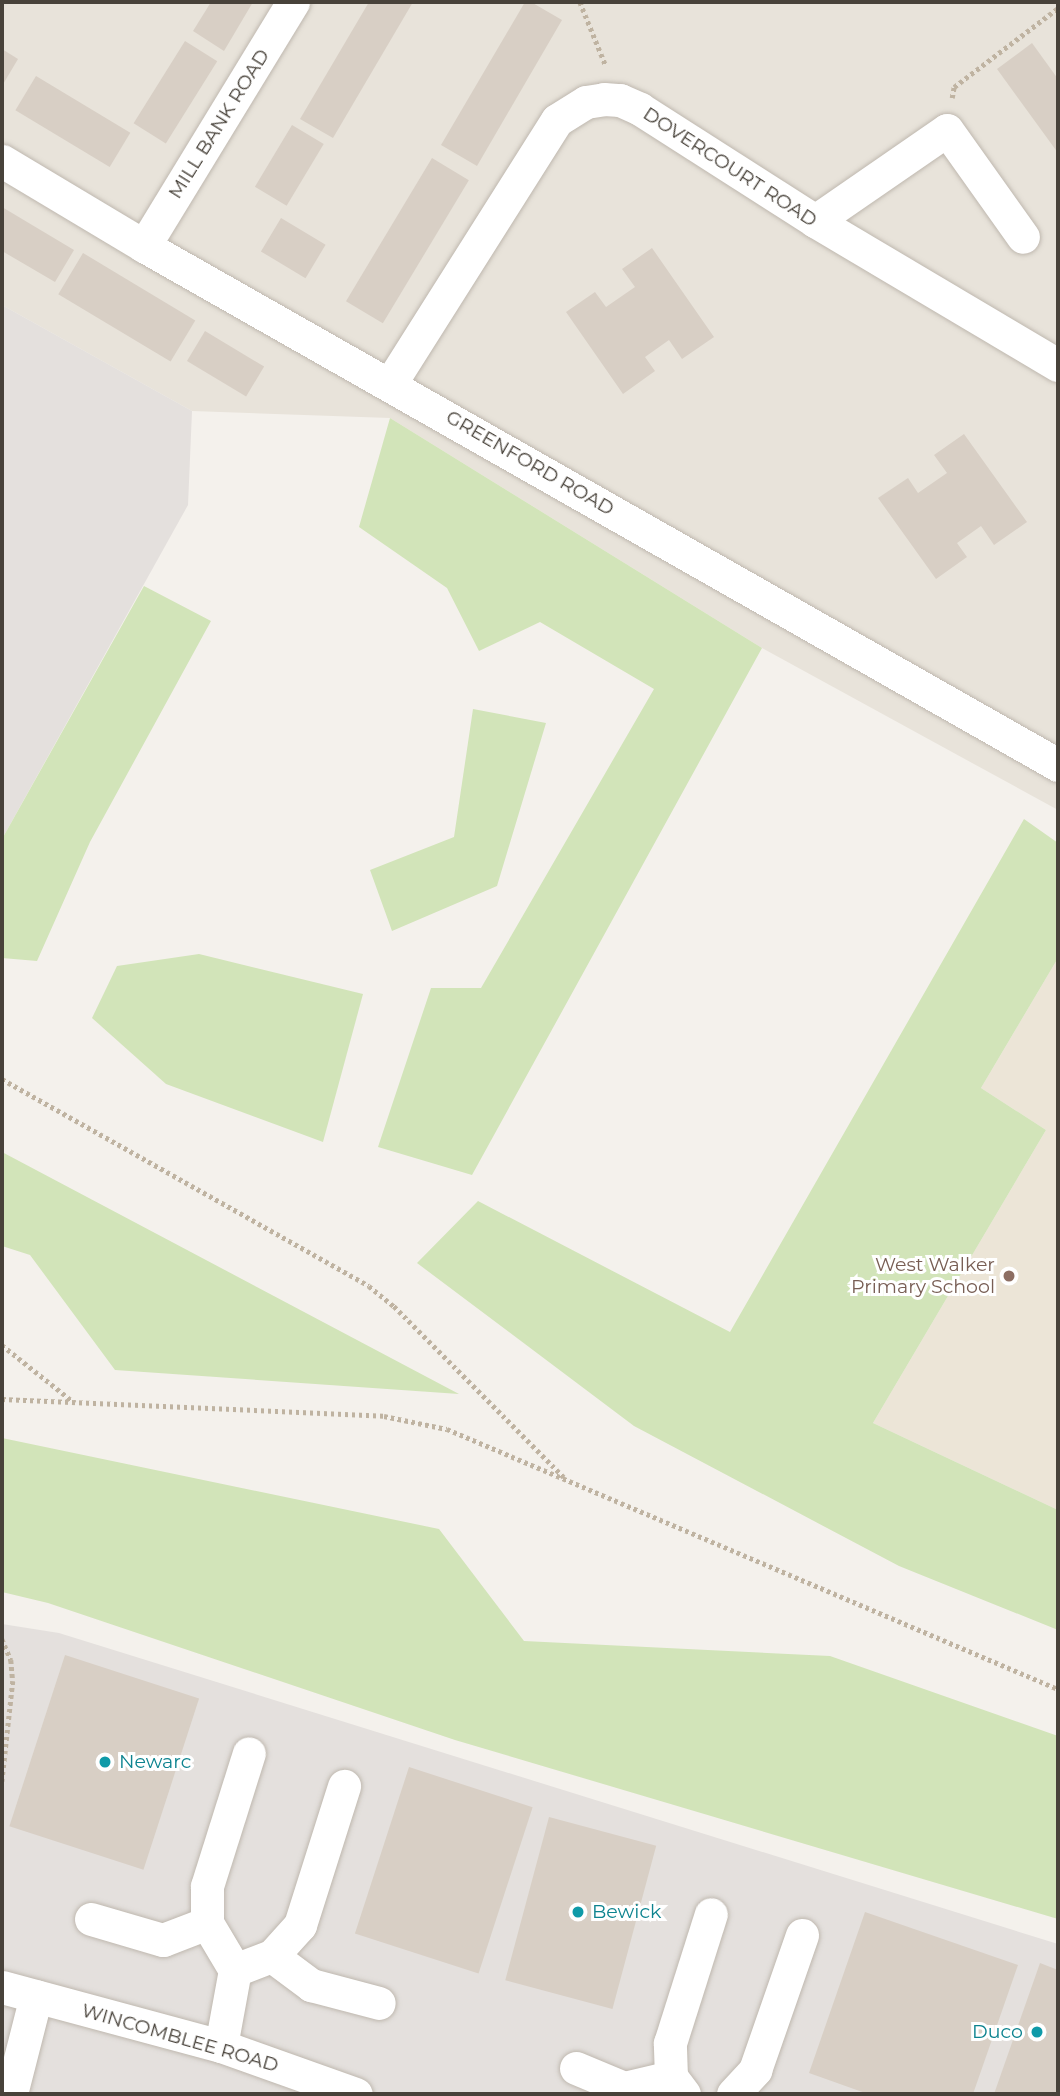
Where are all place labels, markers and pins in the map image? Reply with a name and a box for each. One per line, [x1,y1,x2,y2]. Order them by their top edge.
place label: West Walker Primary School [851,1254,995,1298]
marker: West Walker Primary School [1001,1268,1017,1284]
place label: Newarc [119,1751,191,1773]
marker: Newarc [97,1754,113,1770]
place label: Bewick [592,1901,661,1923]
marker: Bewick [570,1904,586,1920]
place label: Duco [972,2021,1023,2043]
marker: Duco [1029,2024,1045,2040]

